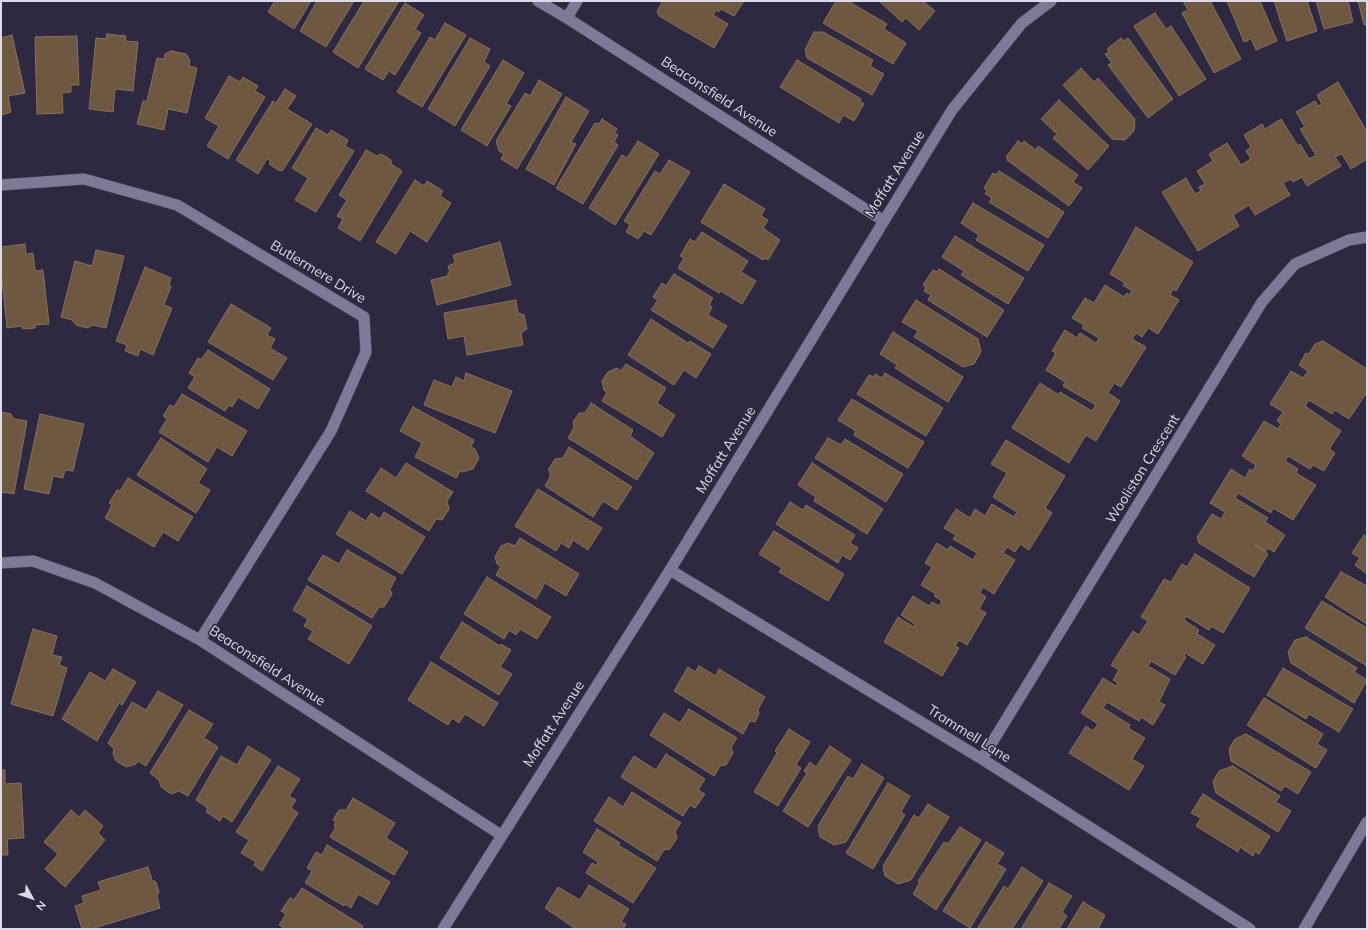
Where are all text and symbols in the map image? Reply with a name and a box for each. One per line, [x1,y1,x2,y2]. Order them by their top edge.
street label: Beaconsfield Avenue [658,53,780,141]
street label: Moffatt Avenue [862,127,928,221]
street label: Butlermere Drive [267,237,369,307]
street label: Moffatt Avenue [693,403,759,497]
street label: Wooliston Crescent [1103,411,1183,527]
street label: Beaconsfield Avenue [206,622,328,710]
street label: Moffatt Avenue [520,678,588,770]
street label: Trammell Lane [924,702,1014,766]
north arrow [12,878,52,918]
text: N [33,898,49,913]

